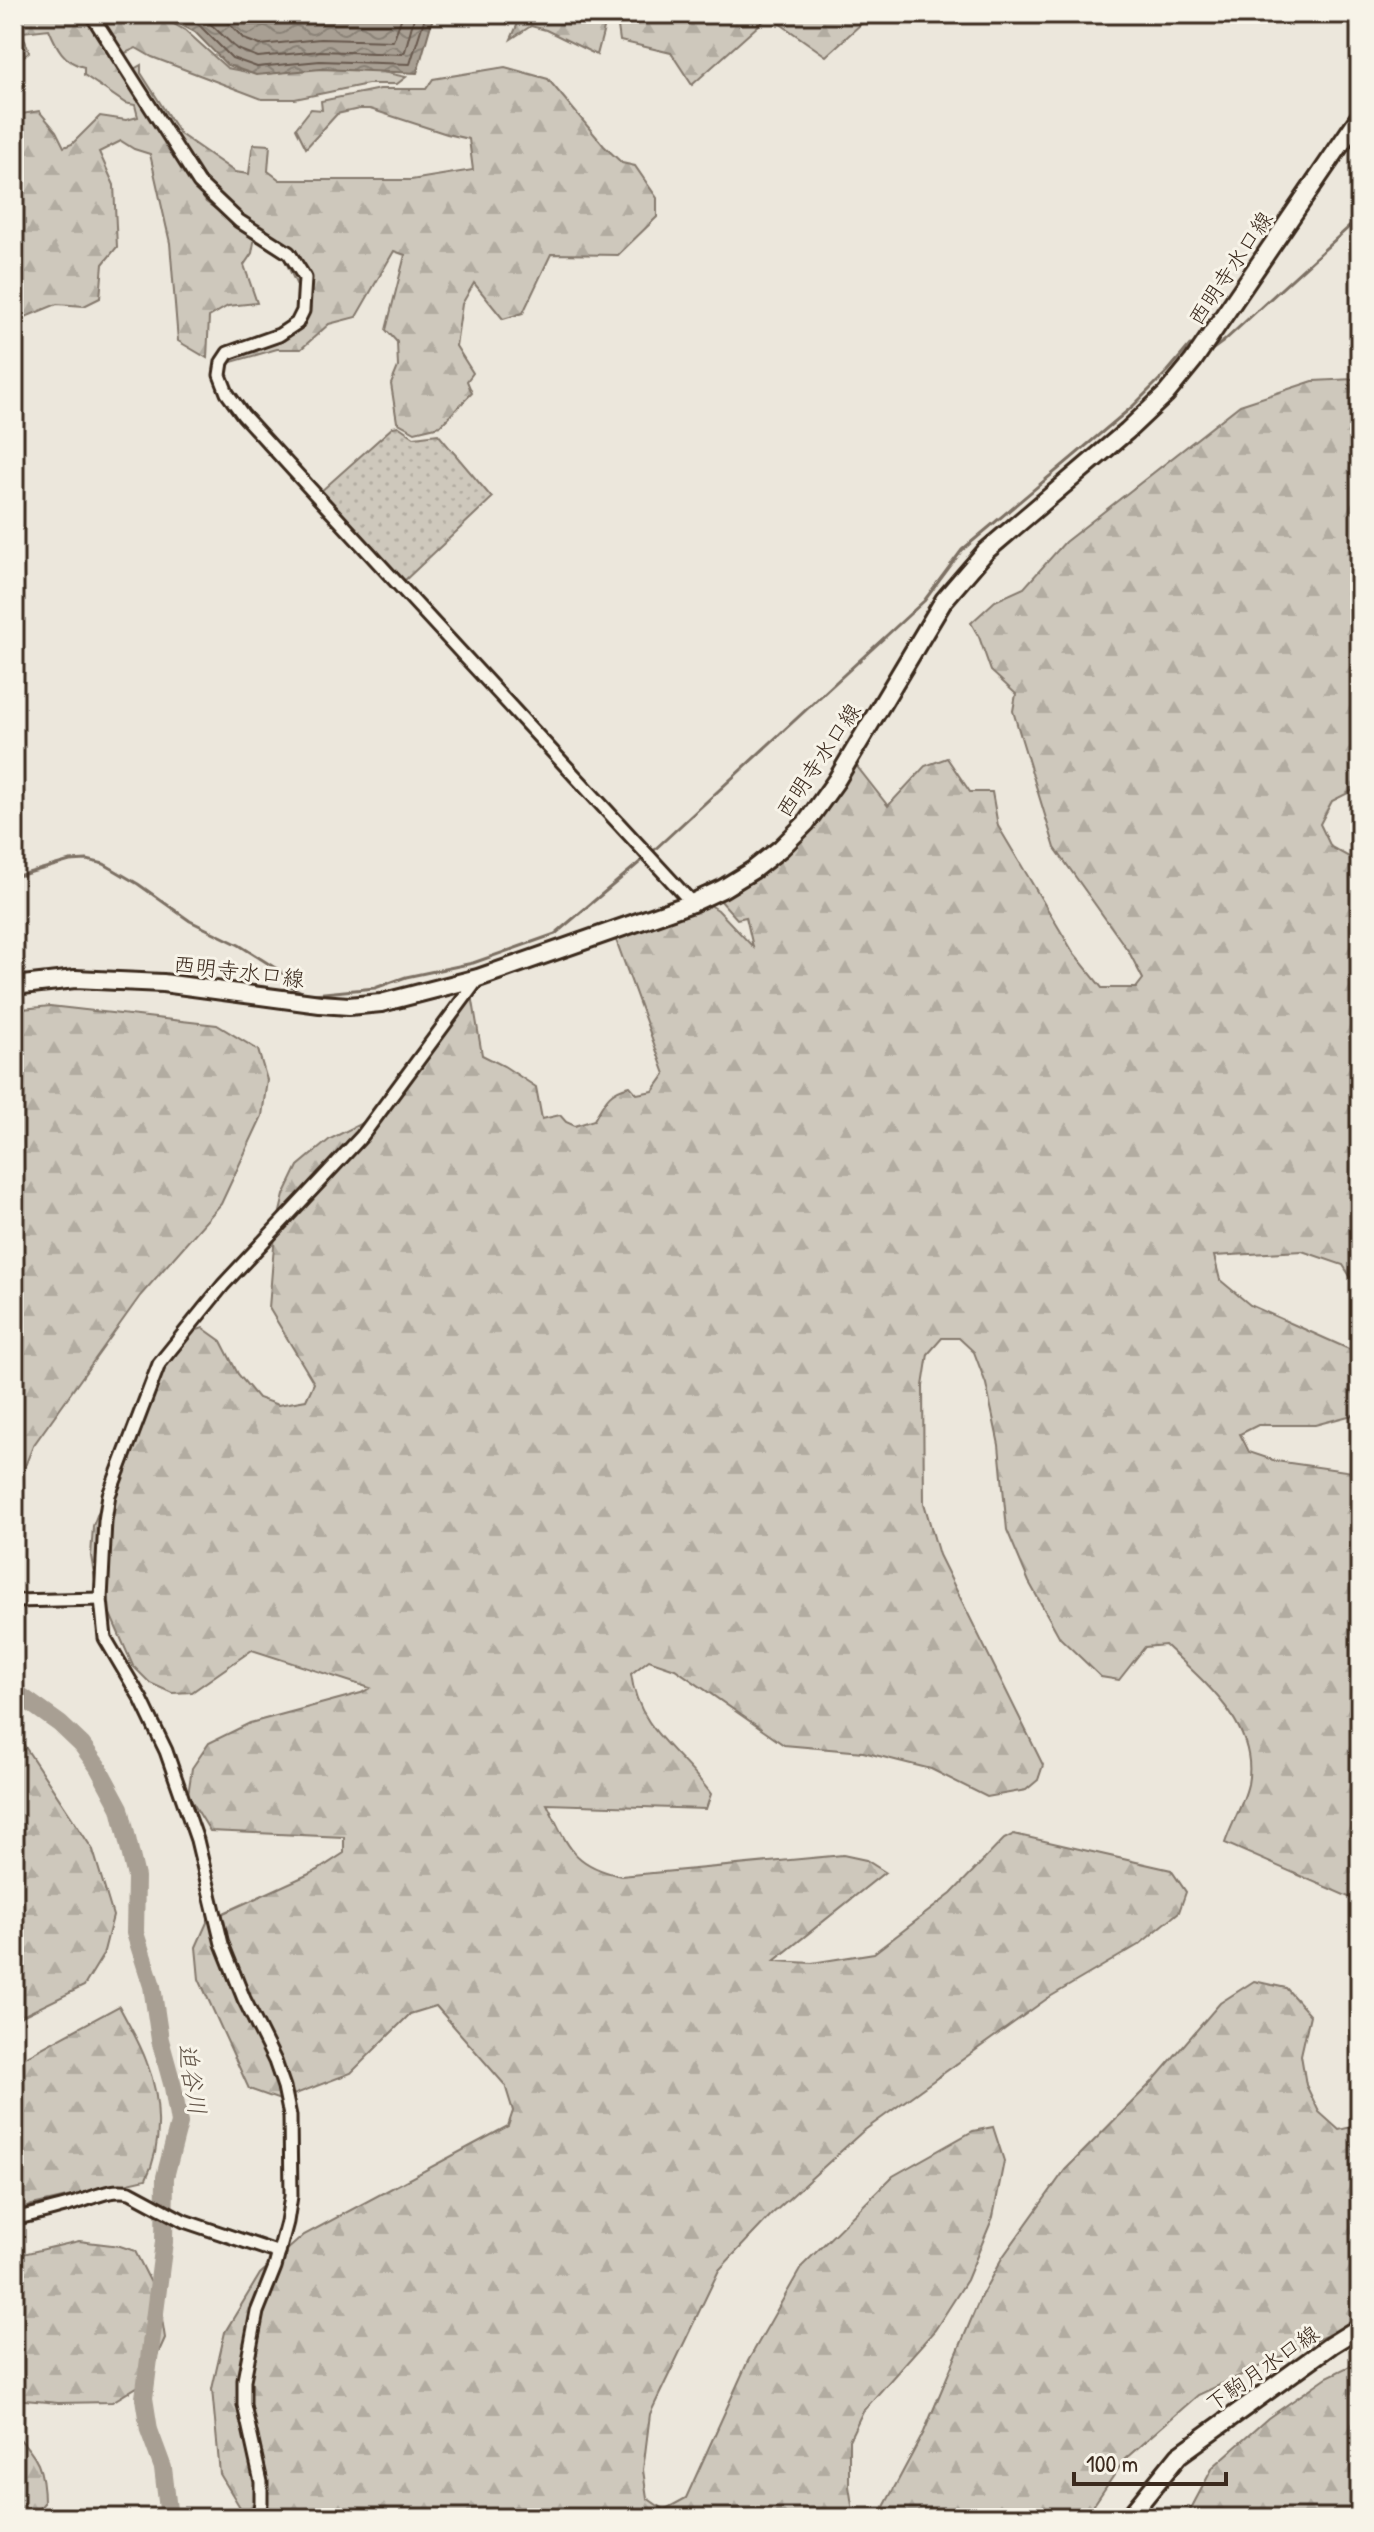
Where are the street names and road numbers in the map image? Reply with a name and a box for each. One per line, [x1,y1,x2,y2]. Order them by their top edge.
street label: 西明寺水口線 [1181,205,1279,331]
street label: 西明寺水口線 [769,697,867,823]
street label: 西明寺水口線 [172,948,306,994]
street label: 下駒月水口線 [1199,2318,1325,2418]

